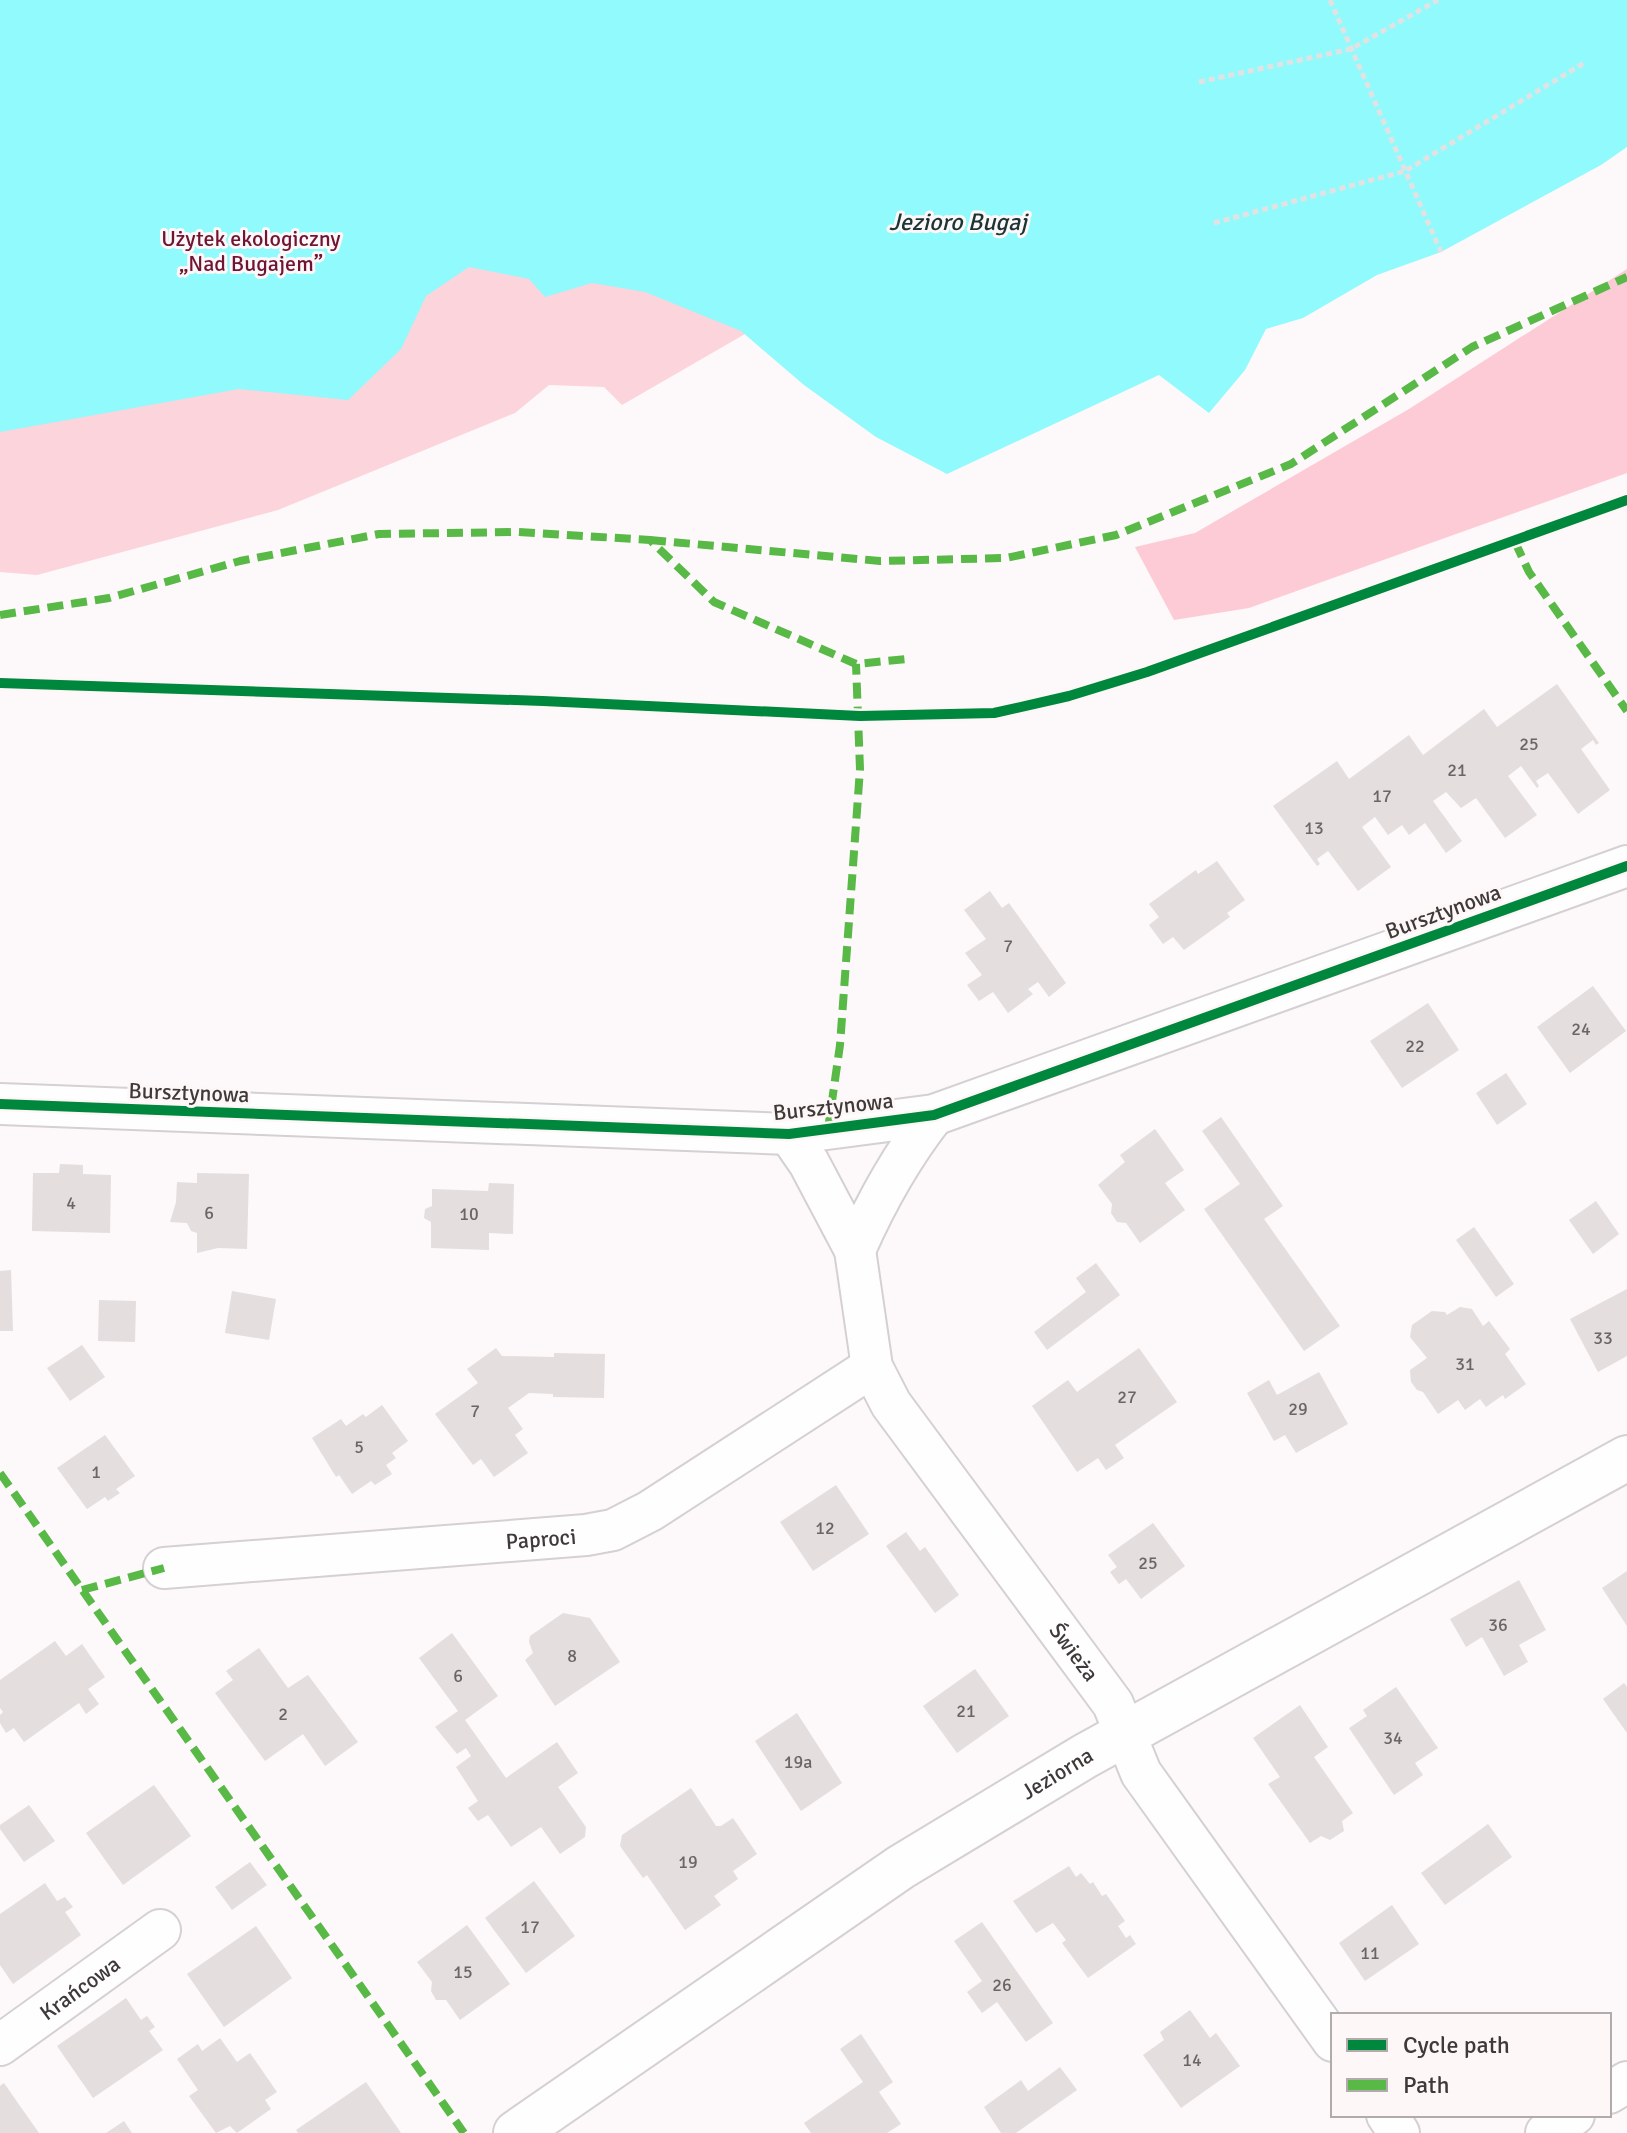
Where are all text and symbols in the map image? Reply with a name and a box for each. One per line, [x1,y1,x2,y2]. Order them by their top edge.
water label: Jezioro Bugaj [889,207,1029,237]
park label: Użytek ekologiczny „Nad Bugajem” [161,225,341,277]
house number: 25 [1519,733,1539,755]
house number: 21 [1447,759,1467,781]
house number: 17 [1372,785,1392,807]
house number: 13 [1304,817,1324,839]
street label: Bursztynowa [1382,878,1505,945]
house number: 7 [1003,935,1013,957]
house number: 24 [1571,1018,1591,1040]
house number: 22 [1405,1035,1425,1057]
street label: Bursztynowa [128,1077,250,1108]
street label: Bursztynowa [771,1087,895,1126]
house number: 4 [66,1192,76,1214]
house number: 6 [204,1202,214,1224]
house number: 10 [459,1203,479,1225]
house number: 33 [1593,1327,1613,1349]
house number: 31 [1455,1353,1475,1375]
house number: 27 [1117,1386,1137,1408]
house number: 29 [1288,1398,1308,1420]
house number: 7 [470,1400,480,1422]
house number: 5 [354,1436,364,1458]
house number: 1 [91,1461,101,1483]
house number: 12 [815,1517,835,1539]
street label: Paproci [505,1523,577,1555]
house number: 25 [1138,1552,1158,1574]
house number: 36 [1488,1614,1508,1636]
street label: Świeża [1043,1617,1104,1687]
house number: 8 [567,1645,577,1667]
house number: 6 [453,1665,463,1687]
house number: 21 [956,1700,976,1722]
house number: 2 [278,1703,288,1725]
house number: 34 [1383,1727,1403,1749]
street label: Jeziorna [1016,1741,1098,1805]
house number: 19a [784,1751,812,1773]
house number: 19 [678,1851,698,1873]
house number: 17 [520,1916,540,1938]
house number: 11 [1360,1942,1380,1964]
street label: Krańcowa [34,1950,125,2026]
house number: 15 [453,1961,473,1983]
house number: 26 [992,1974,1012,1996]
legend [1331,2013,1611,2117]
text: Cycle path [1403,2030,1510,2060]
house number: 14 [1182,2049,1202,2071]
text: Path [1403,2070,1449,2100]

